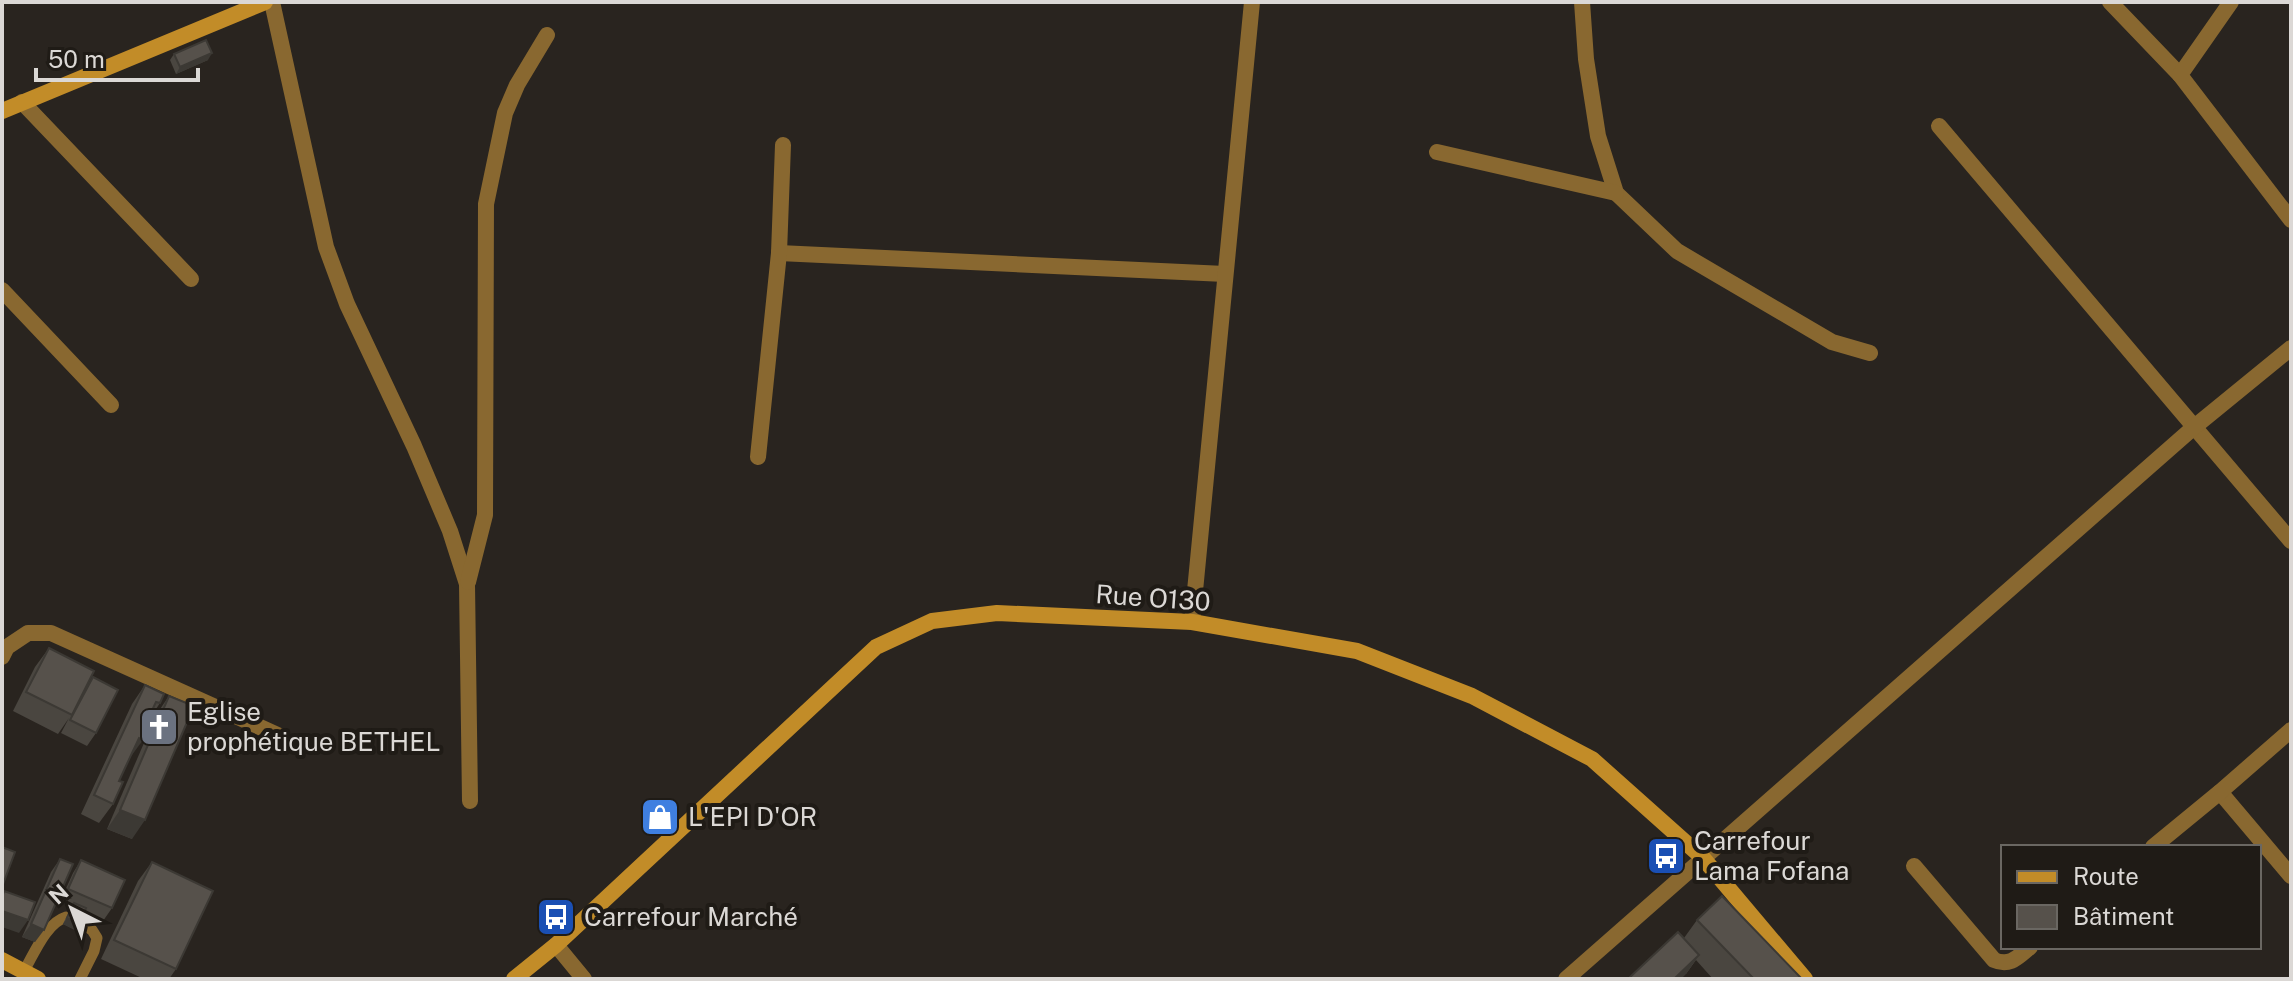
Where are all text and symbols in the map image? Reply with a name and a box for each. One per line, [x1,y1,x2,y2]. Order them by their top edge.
scale bar [36,32,198,82]
text: 50 m [48,45,105,73]
street label: Rue O130 [1095,578,1212,617]
place label: Eglise prophétique BETHEL [187,696,441,757]
church icon: Eglise prophétique BETHEL [138,706,180,748]
shop icon: L'EPI D'OR [639,796,681,838]
place label: L'EPI D'OR [688,801,817,832]
place label: Carrefour Lama Fofana [1694,825,1849,886]
bus stop icon: Carrefour Lama Fofana [1645,835,1687,877]
legend [2001,845,2261,949]
text: Route [2073,862,2139,890]
north arrow [32,869,112,949]
text: N [44,879,74,910]
bus stop icon: Carrefour Marché [535,896,577,938]
place label: Carrefour Marché [584,901,798,932]
text: Bâtiment [2073,902,2174,930]

